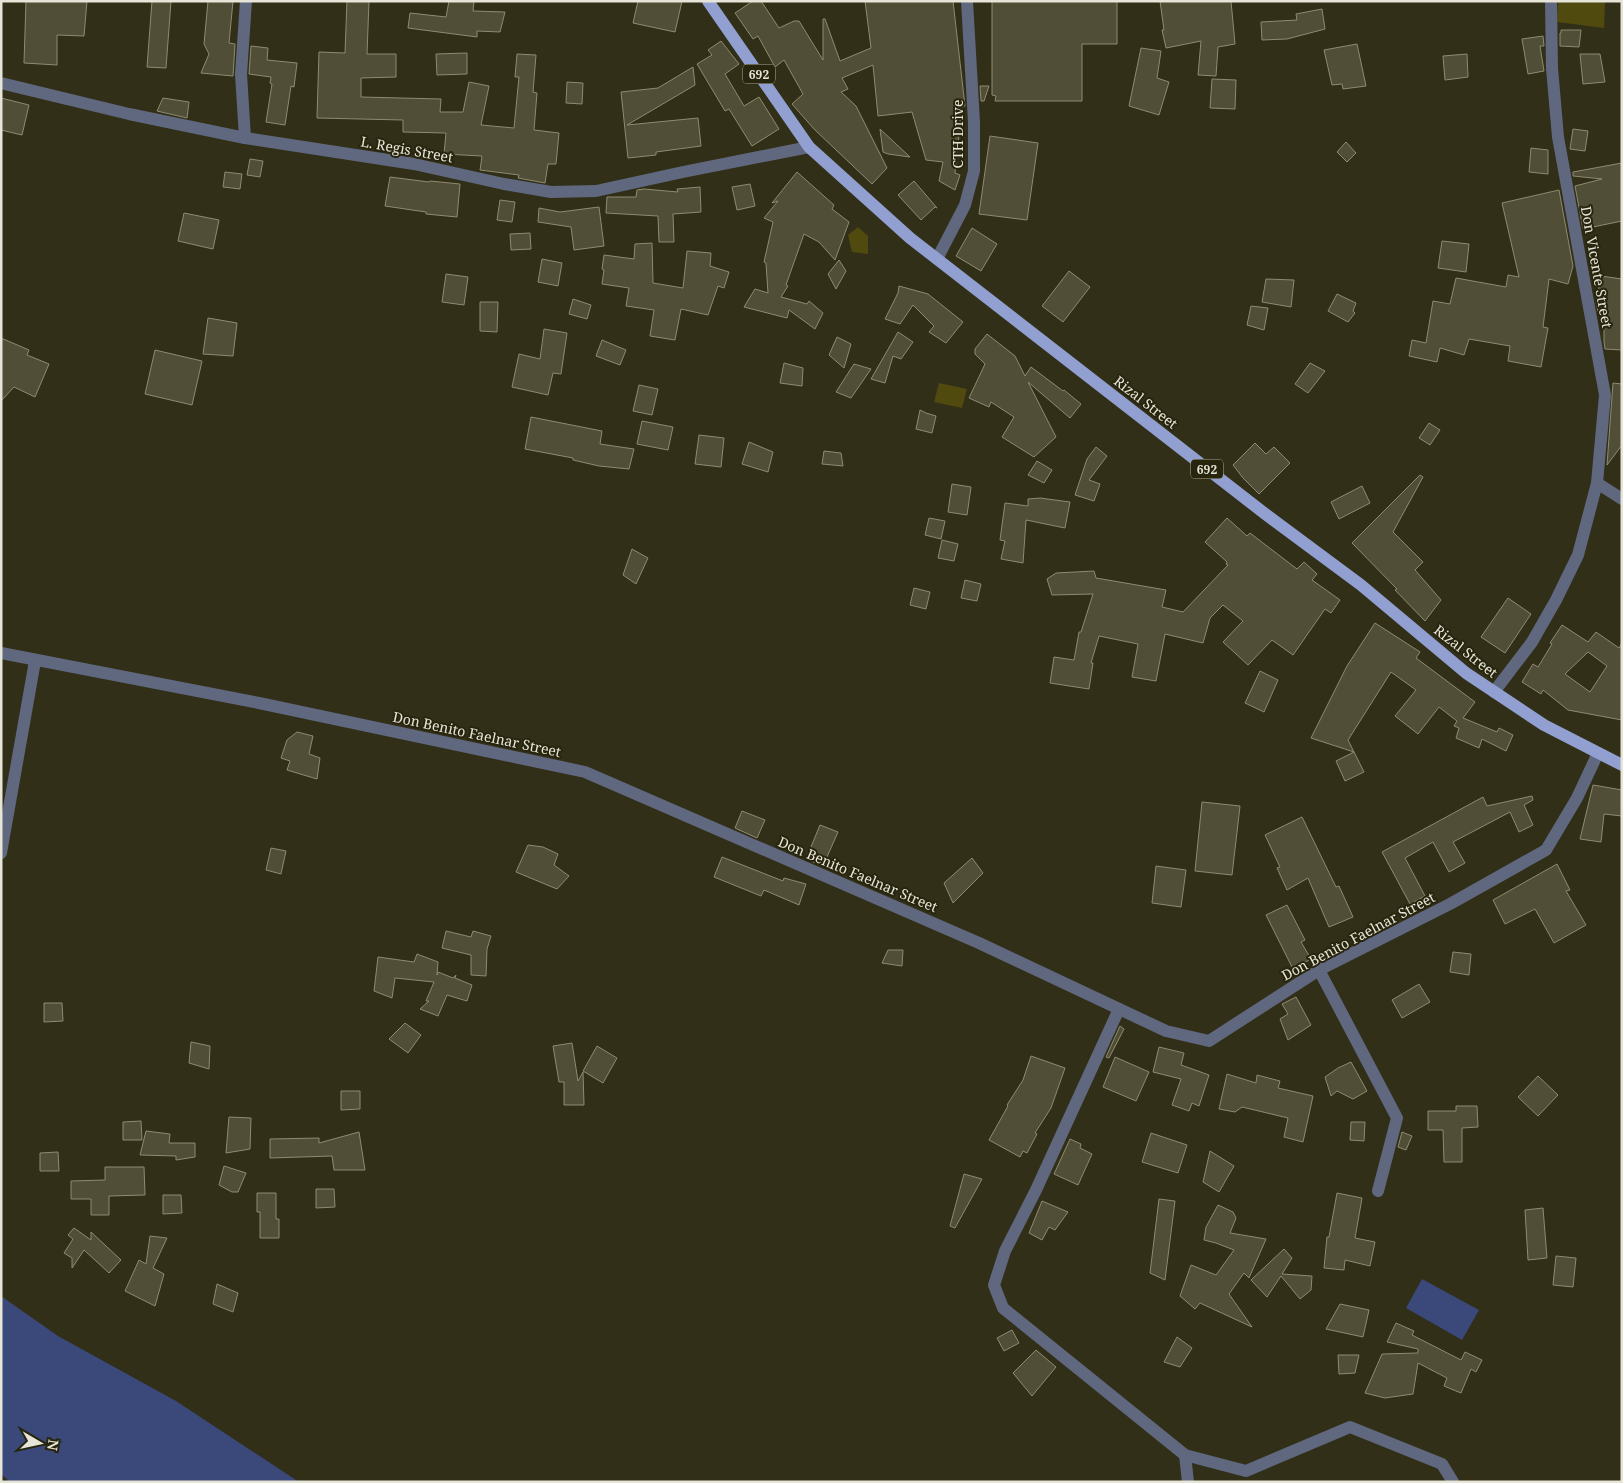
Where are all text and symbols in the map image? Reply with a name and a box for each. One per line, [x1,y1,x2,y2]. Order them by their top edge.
road number: 692 [743,64,775,84]
street label: CTH Drive [948,100,967,168]
street label: L. Regis Street [359,132,455,166]
street label: Don Vicente Street [1577,205,1617,329]
street label: Rizal Street [1110,371,1182,433]
road number: 692 [1191,459,1223,478]
street label: Rizal Street [1430,620,1502,682]
street label: Don Benito Faelnar Street [391,707,563,761]
street label: Don Benito Faelnar Street [775,832,941,916]
street label: Don Benito Faelnar Street [1278,887,1438,985]
north arrow [15,1418,65,1468]
text: N [43,1438,64,1452]

